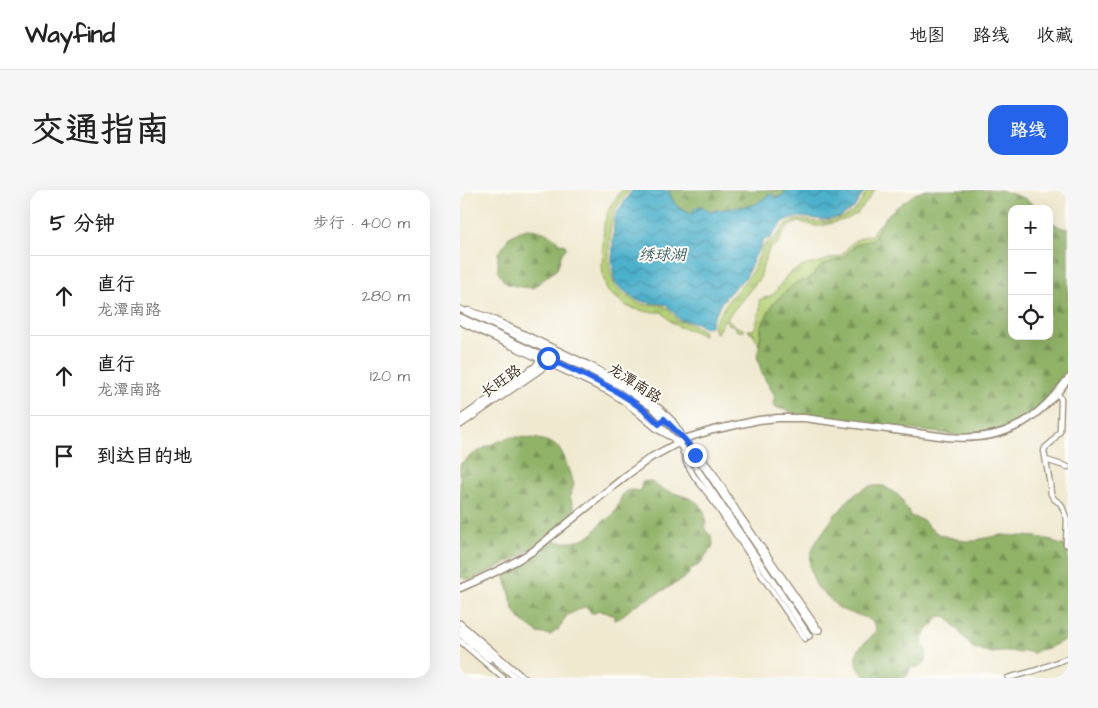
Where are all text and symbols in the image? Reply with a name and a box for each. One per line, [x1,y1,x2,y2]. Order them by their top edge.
text: Wayfind [25,18,115,52]
text: 地图 [909,23,945,48]
text: 路线 [973,23,1009,48]
text: 收藏 [1037,23,1073,48]
button: 路线 [988,105,1068,155]
text: 交通指南 [30,106,170,155]
map controls [1008,205,1053,340]
button: + [1008,205,1053,250]
text: 5 分钟 [50,209,115,238]
text: 步行 · 400 m [313,212,410,234]
water label: 绣球湖 [638,244,688,266]
button: − [1008,250,1053,295]
text: 直行 [97,271,135,298]
icon: ahead [50,282,78,310]
text: 280 m [362,285,410,307]
button: locate [1008,295,1053,340]
text: 龙潭南路 [97,299,161,321]
route start [537,347,560,370]
text: 直行 [97,351,135,378]
street label: 龙潭南路 [604,358,666,409]
street label: 长旺路 [477,360,526,403]
icon: ahead [50,362,78,390]
text: 120 m [370,365,410,387]
text: 龙潭南路 [97,379,161,401]
icon: arrive [50,442,78,470]
text: 到达目的地 [97,443,192,470]
route end [684,444,707,467]

